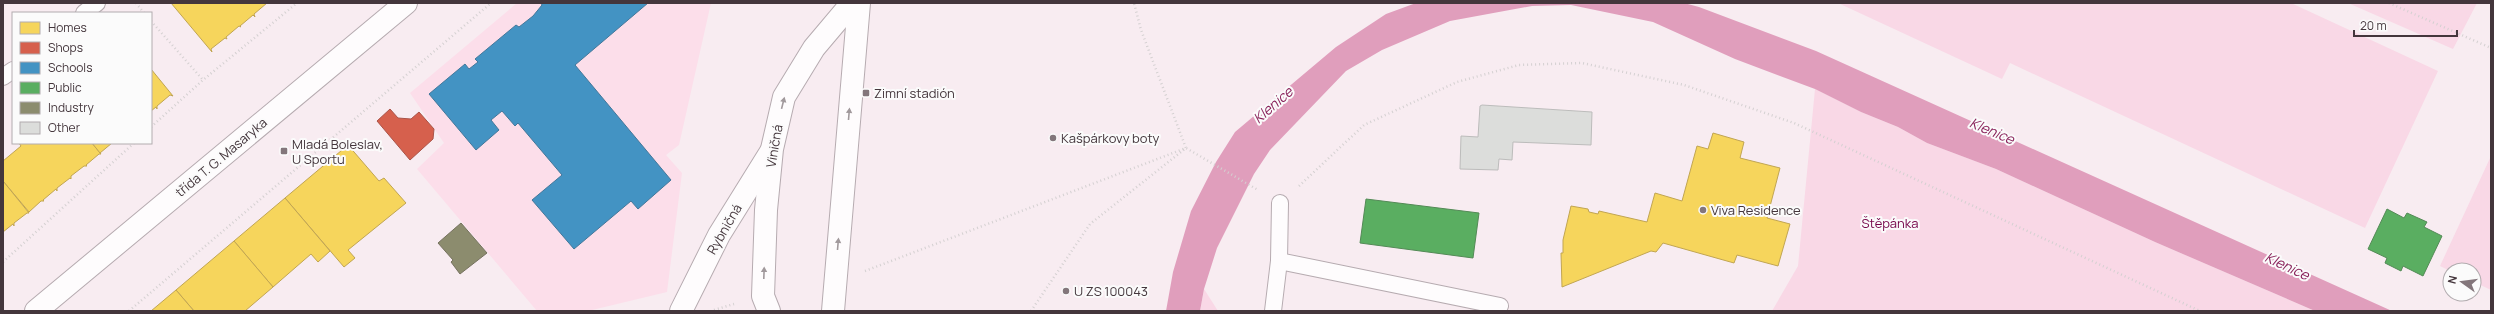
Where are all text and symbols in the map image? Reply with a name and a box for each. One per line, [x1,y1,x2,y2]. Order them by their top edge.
legend [12,12,152,144]
scale bar [2354,12,2457,38]
text: 20 m [2360,17,2387,34]
text: Homes [48,19,87,36]
text: Shops [48,39,83,56]
text: Schools [48,59,92,76]
text: Public [48,79,82,96]
water label: Klenice [1249,82,1297,127]
place label: Zimní stadión [874,84,955,102]
marker: Zimní stadión [861,88,871,98]
one-way arrow [780,96,786,108]
text: Industry [48,99,94,116]
one-way arrow [846,108,853,120]
street label: třída T. G. Masaryka [171,113,271,201]
water label: Klenice [1967,113,2018,149]
text: Other [48,119,81,136]
street label: Viničná [761,123,787,169]
place label: Kašpárkovy boty [1061,129,1160,147]
marker: Kašpárkovy boty [1048,133,1058,143]
place label: Mladá Boleslav, U Sportu [292,135,383,168]
marker: Mladá Boleslav, U Sportu [279,146,289,156]
street label: Rybničná [702,200,746,258]
place label: Viva Residence [1711,201,1801,219]
marker: Viva Residence [1698,205,1708,215]
park label: Štěpánka [1862,214,1918,232]
one-way arrow [835,238,842,250]
water label: Klenice [2262,247,2313,284]
north arrow [2442,262,2482,302]
one-way arrow [761,266,767,279]
text: N [2444,274,2460,285]
place label: U ZS 100043 [1074,282,1148,300]
marker: U ZS 100043 [1061,286,1071,296]

